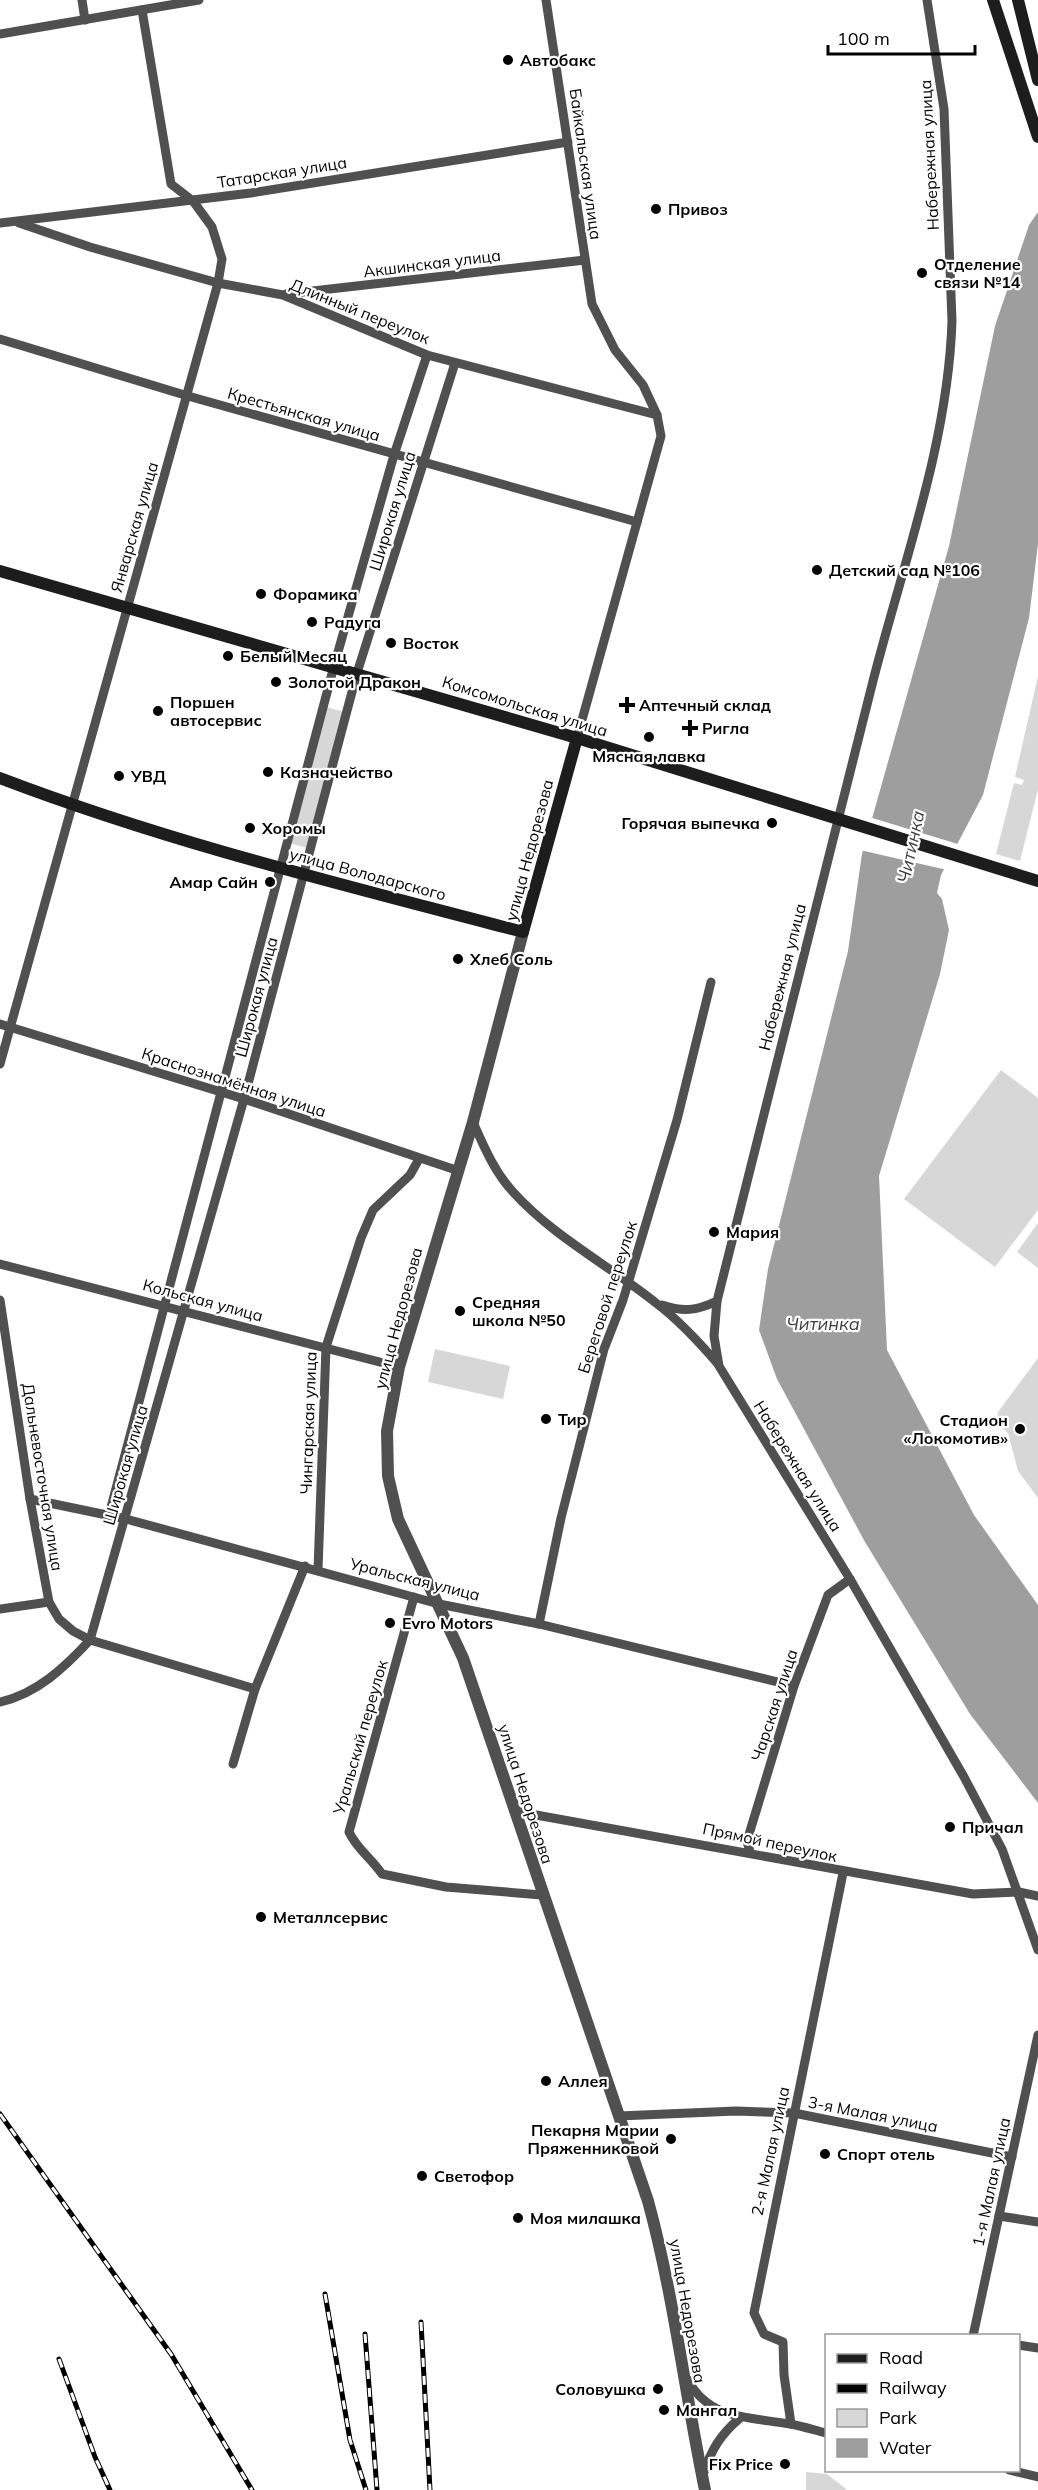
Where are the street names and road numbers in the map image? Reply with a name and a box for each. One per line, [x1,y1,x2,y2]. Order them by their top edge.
street label: Набережная улица [915,79,943,231]
street label: Байкальская улица [565,87,607,241]
street label: Татарская улица [216,152,348,192]
street label: Акшинская улица [362,245,502,281]
street label: Длинный переулок [287,274,433,348]
street label: Крестьянская улица [225,383,383,445]
street label: Широкая улица [364,449,420,573]
street label: Январская улица [106,459,162,595]
street label: Комсомольская улица [440,671,610,741]
street label: улица Недорезова [500,777,558,923]
street label: улица Володарского [288,843,448,905]
street label: Набережная улица [754,901,810,1053]
street label: Широкая улица [230,935,282,1059]
street label: Краснознамённая улица [139,1043,329,1121]
street label: Береговой переулок [573,1218,641,1376]
street label: улица Недорезова [369,1245,427,1391]
street label: Кольская улица [141,1274,265,1326]
street label: Чингарская улица [296,1351,320,1495]
street label: Дальневосточная улица [18,1382,68,1572]
street label: Набережная улица [750,1397,846,1535]
street label: Широкая улица [98,1403,152,1527]
street label: Уральская улица [347,1553,482,1605]
street label: Чарская улица [746,1646,802,1764]
street label: Уральский переулок [328,1657,392,1818]
street label: улица Недорезова [494,1722,558,1866]
street label: Прямой переулок [701,1818,839,1866]
street label: 2-я Малая улица [747,2085,793,2217]
street label: 3-я Малая улица [806,2092,940,2136]
street label: 1-я Малая улица [968,2116,1014,2248]
street label: улица Недорезова [666,2238,710,2384]

